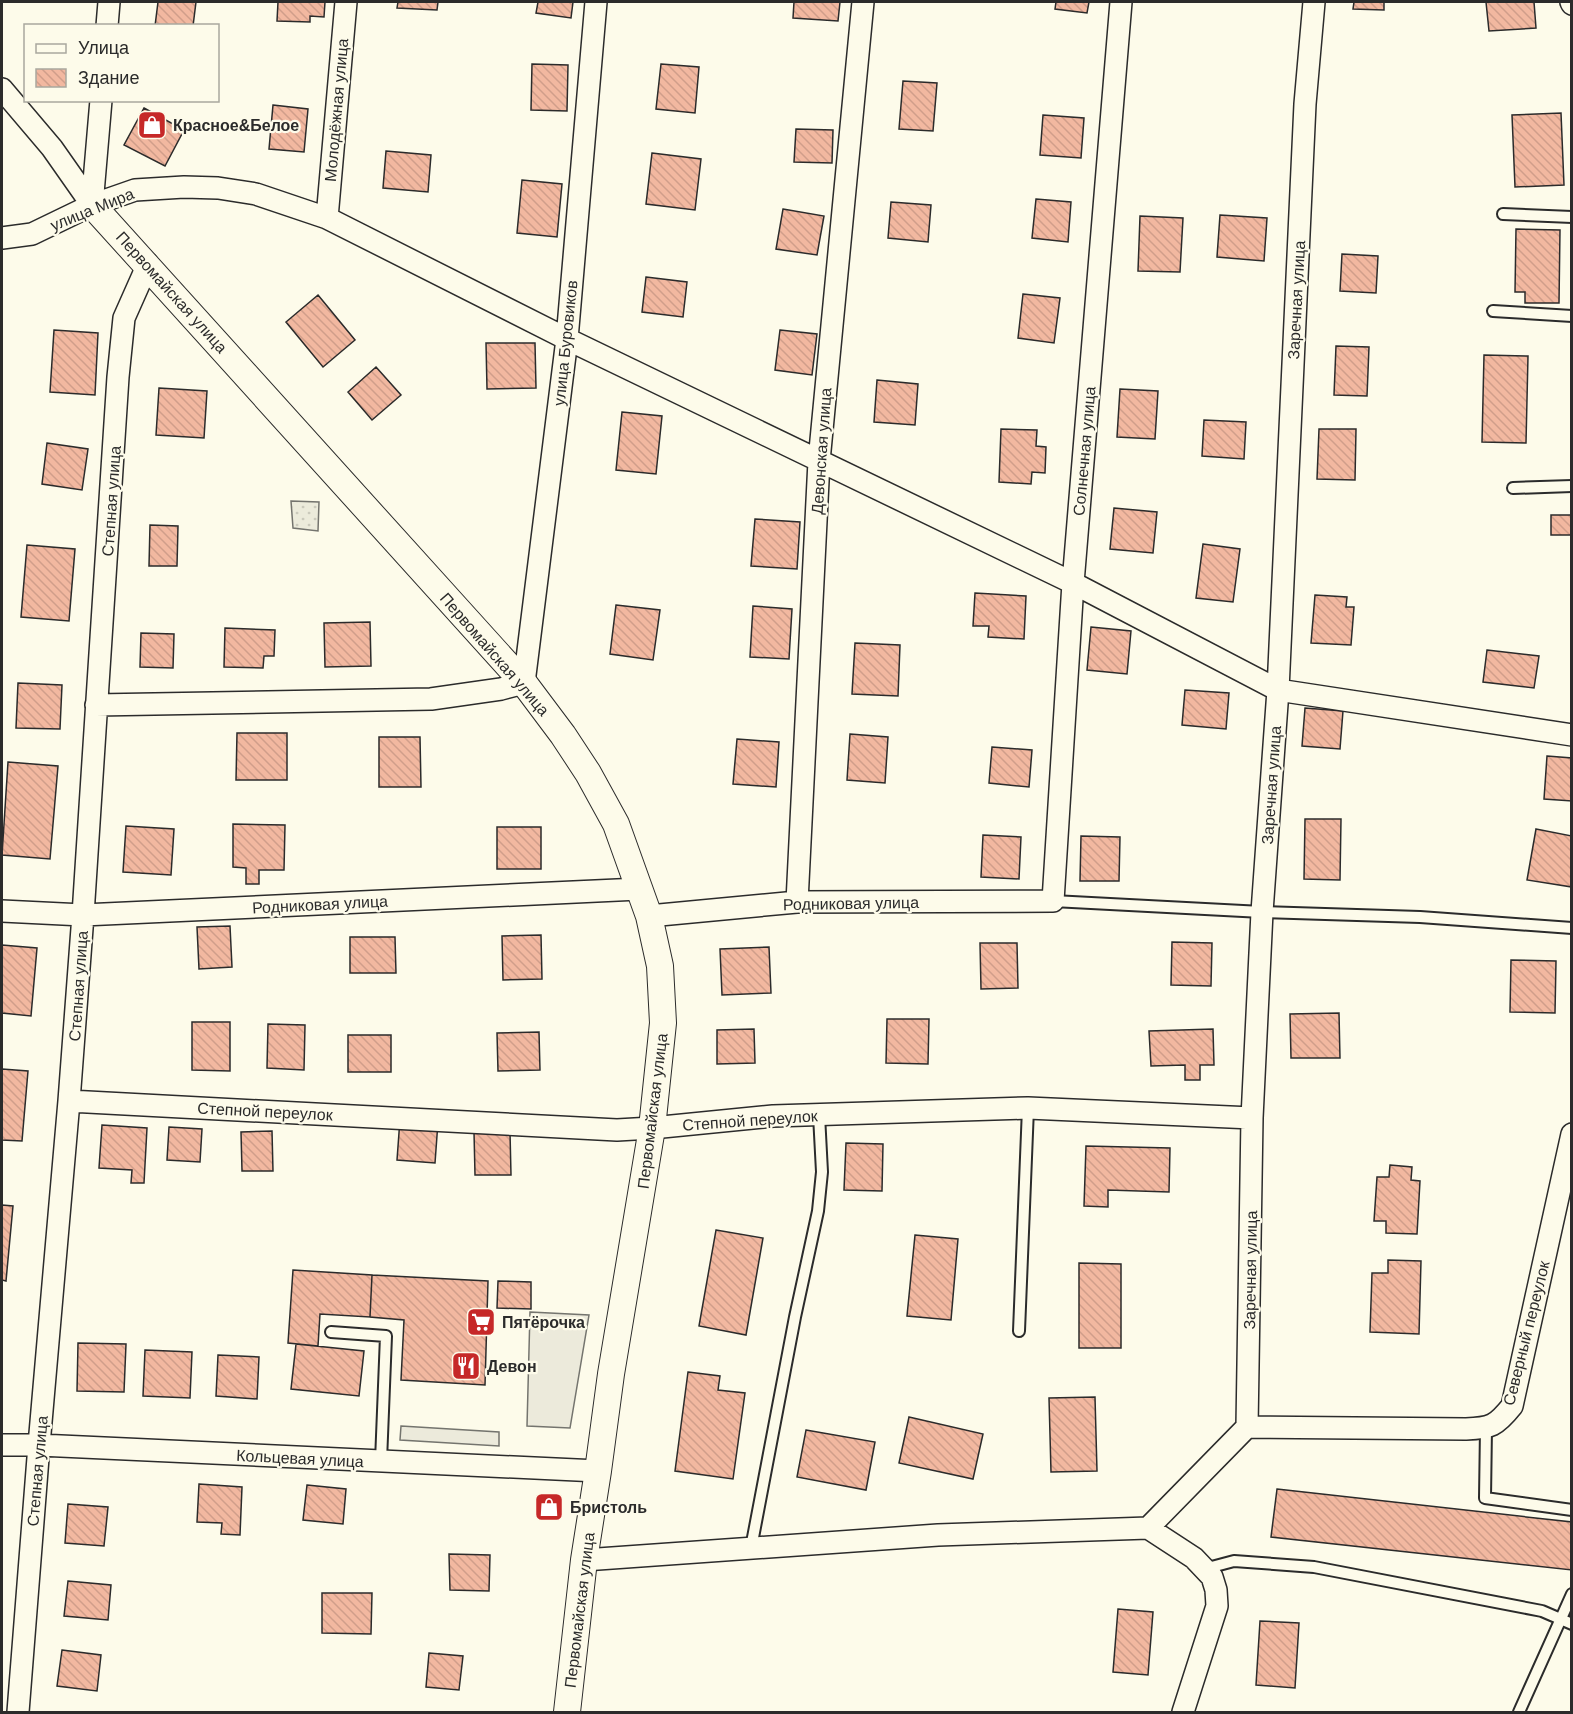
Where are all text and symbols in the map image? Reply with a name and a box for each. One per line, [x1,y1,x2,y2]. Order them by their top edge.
legend [24,24,219,102]
text: Улица [78,38,130,58]
street label: Молодёжная улица [322,38,351,182]
text: Здание [78,68,139,88]
shop icon: Красное&Белое [136,109,168,141]
place label: Красное&Белое [173,117,299,134]
street label: улица Мира [48,185,136,234]
street label: Первомайская улица [113,228,230,356]
street label: Заречная улица [1285,240,1308,360]
street label: улица Буровиков [550,279,581,407]
street label: Солнечная улица [1070,386,1099,516]
street label: Девонская улица [809,387,834,515]
street label: Степная улица [99,445,124,557]
street label: Первомайская улица [437,590,553,719]
street label: Заречная улица [1259,725,1284,845]
street label: Родниковая улица [252,892,388,917]
street label: Родниковая улица [783,894,919,913]
street label: Степная улица [66,930,91,1042]
street label: Первомайская улица [635,1032,670,1190]
street label: Степной переулок [197,1099,334,1124]
street label: Степной переулок [682,1107,819,1134]
street label: Заречная улица [1241,1210,1260,1330]
street label: Северный переулок [1500,1258,1553,1407]
supermarket icon: Пятёрочка [465,1306,497,1338]
place label: Пятёрочка [502,1314,585,1331]
restaurant icon: Девон [450,1350,482,1382]
place label: Девон [487,1358,537,1375]
street label: Степная улица [24,1415,51,1527]
street label: Кольцевая улица [236,1447,364,1470]
shop icon: Бристоль [533,1491,565,1523]
place label: Бристоль [570,1499,647,1516]
street label: Первомайская улица [562,1531,597,1689]

